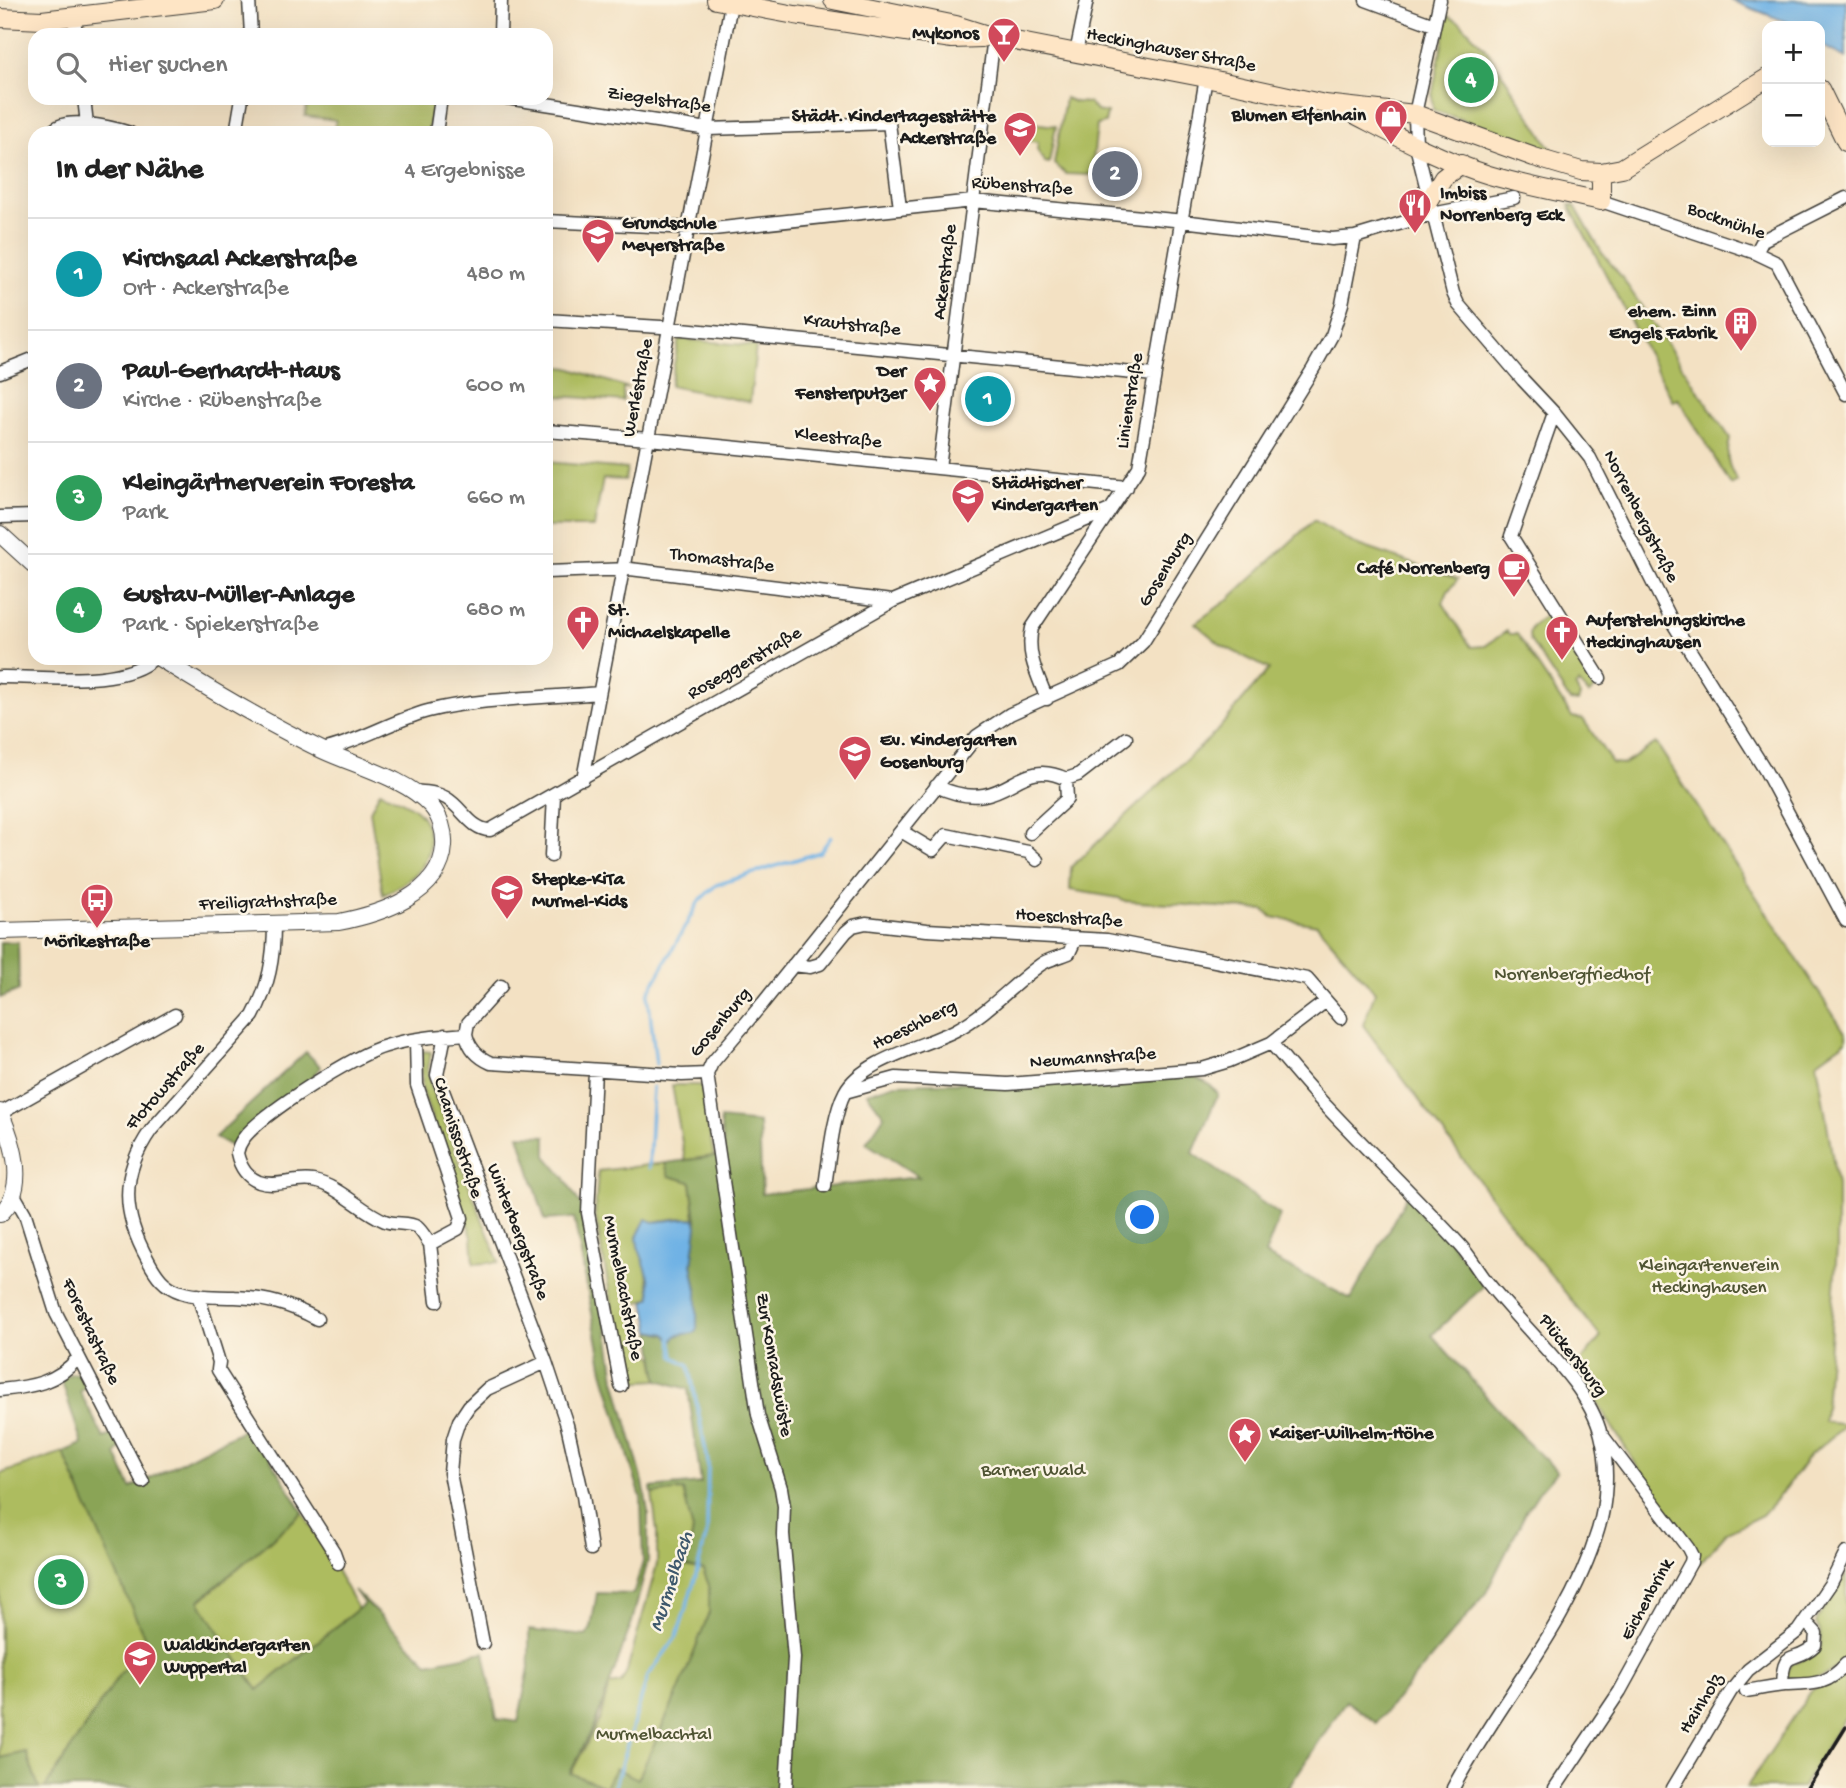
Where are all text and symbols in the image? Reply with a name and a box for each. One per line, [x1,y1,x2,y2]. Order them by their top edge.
bar icon: Mykonos [985,15,1023,64]
map controls [1762,21,1825,147]
button: + [1762,21,1825,84]
place label: Mykonos [912,23,980,46]
street label: Heckinghauser Straße [1084,23,1258,79]
search box [28,28,553,105]
icon: search [52,48,90,86]
text: Hier suchen [108,51,228,82]
pin: 4 [1448,54,1494,106]
street label: Ziegelstraße [606,82,712,120]
button: − [1762,84,1825,147]
shop icon: Blumen Elfenhain [1372,97,1410,146]
place label: Blumen Elfenhain [1231,105,1367,128]
place label: Städt. Kindertagesstätte Ackerstraße [792,106,997,151]
school or university icon: Städt. Kindertagesstätte Ackerstraße [1001,109,1039,158]
pin: 2 [1092,148,1138,200]
text: In der Nähe [56,154,203,189]
text: 4 Ergebnisse [404,158,525,185]
street label: Rübenstraße [971,172,1073,202]
place label: Imbiss Norrenberg Eck [1440,183,1566,228]
restaurant icon: Imbiss Norrenberg Eck [1396,186,1434,235]
street label: Bockmühle [1683,198,1768,246]
place label: Grundschule Meyerstraße [622,213,725,258]
school or university icon: Grundschule Meyerstraße [579,216,617,265]
street label: Ackerstraße [929,223,963,321]
text: Kirchsaal Ackerstraße [123,245,357,276]
text: 1 [74,261,84,288]
text: 480 m [467,261,525,288]
text: Ort · Ackerstraße [123,276,289,303]
place label: ehem. Zinn Engels Fabrik [1609,301,1719,346]
building icon: ehem. Zinn Engels Fabrik [1722,304,1760,353]
street label: Krautstraße [802,309,902,343]
street label: Werléstraße [618,337,660,439]
street label: Linienstraße [1112,351,1150,450]
text: Paul-Gerhardt-Haus [123,357,340,388]
place label: Der Fensterputzer [794,361,908,406]
place icon: Der Fensterputzer [911,364,949,413]
text: 2 [73,373,85,400]
text: 600 m [465,373,525,400]
pin: 1 [965,373,1011,425]
text: Kirche · Rübenstraße [123,388,321,415]
street label: Kleestraße [793,423,883,455]
street label: Norrenbergstraße [1597,447,1683,587]
text: Kleingärtnerverein Foresta [123,469,414,500]
place label: Städtischer Kindergarten [991,473,1099,518]
school or university icon: Städtischer Kindergarten [949,476,987,525]
text: 3 [73,485,85,512]
text: 660 m [467,485,525,512]
text: Park [123,500,167,527]
street label: Gosenburg [1134,528,1198,612]
street label: Thomastraße [668,543,776,579]
cafe icon: Café Norrenberg [1495,550,1533,599]
place label: Café Norrenberg [1356,558,1490,581]
text: Gustav-Müller-Anlage [123,581,354,612]
text: 4 [74,597,84,624]
text: 680 m [466,597,525,624]
place label: St. Michaelskapelle [608,600,731,645]
church icon: St. Michaelskapelle [564,603,602,652]
place label: Auferstehungskirche Heckinghausen [1585,610,1746,655]
text: Park · Spiekerstraße [123,612,319,639]
church icon: Auferstehungskirche Heckinghausen [1543,613,1581,662]
street label: Roseggerstraße [684,622,806,706]
place label: Ev. Kindergarten Gosenburg [880,730,1018,775]
school or university icon: Ev. Kindergarten Gosenburg [836,733,874,782]
place label: Stepke-KiTa Murmel-Kids [532,869,628,914]
school or university icon: Stepke-KiTa Murmel-Kids [488,872,526,921]
bus stop icon: Mörikestraße [78,881,116,930]
street label: Freiligrathstraße [198,889,338,917]
street label: Hoeschstraße [1015,904,1124,934]
place label: Mörikestraße [44,931,151,954]
park label: Norrenbergfriedhof [1494,964,1652,987]
street label: Gosenburg [685,983,757,1063]
street label: Hoeschberg [869,996,961,1056]
street label: Flotowstraße [121,1038,211,1137]
street label: Neumannstraße [1029,1043,1157,1075]
street label: Chamissostraße [427,1075,487,1202]
street label: Winterbergstraße [480,1161,554,1304]
your location [1125,1200,1159,1234]
street label: Murmelbachstraße [597,1214,647,1362]
park label: Kleingartenverein Heckinghausen [1639,1255,1779,1300]
street label: Forestastraße [55,1274,125,1389]
street label: Zur Konradswüste [749,1291,797,1439]
street label: Plückersburg [1532,1309,1612,1402]
place icon: Kaiser-Wilhelm-Höhe [1226,1415,1264,1464]
place label: Kaiser-Wilhelm-Höhe [1269,1423,1435,1446]
park label: Barmer Wald [980,1460,1087,1483]
water label: Murmelbach [645,1528,701,1635]
street label: Eichenbrink [1616,1554,1681,1645]
pin: 3 [38,1556,84,1608]
place label: Waldkindergarten Wuppertal [163,1635,311,1680]
school or university icon: Waldkindergarten Wuppertal [121,1638,159,1687]
street label: Hainholz [1674,1669,1730,1739]
park label: Murmelbachtal [596,1724,712,1747]

